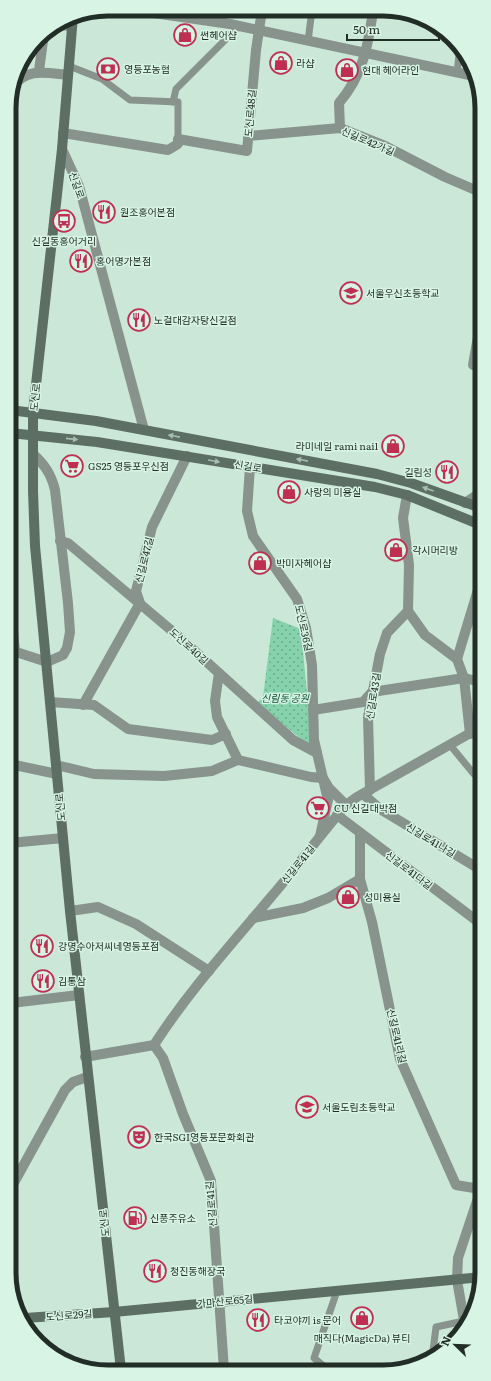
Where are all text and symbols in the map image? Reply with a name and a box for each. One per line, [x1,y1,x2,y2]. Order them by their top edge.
scale bar [347,16,439,42]
text: 50 m [353,20,380,38]
shop icon: 썬헤어샵 [172,22,198,48]
place label: 썬헤어샵 [200,27,238,42]
shop icon: 라샵 [268,50,294,76]
place label: 라샵 [296,55,315,70]
bank icon: 영등포농협 [95,56,121,82]
shop icon: 현대 헤어라인 [334,57,360,83]
place label: 영등포농협 [124,61,170,76]
place label: 현대 헤어라인 [362,62,419,77]
street label: 도신로48길 [240,88,259,137]
street label: 신길로42가길 [339,123,397,159]
street label: 신길로 [66,169,89,200]
restaurant icon: 원조홍어본점 [91,199,117,225]
place label: 원조홍어본점 [120,204,175,219]
bus stop icon: 신길동홍어거리 [51,208,77,234]
place label: 신길동홍어거리 [32,233,96,248]
restaurant icon: 홍어명가본점 [68,248,94,274]
place label: 홍어명가본점 [96,253,151,268]
school or university icon: 서울우신초등학교 [338,280,364,306]
place label: 서울우신초등학교 [366,285,440,300]
restaurant icon: 노걸대감자탕신길점 [126,307,152,333]
place label: 노걸대감자탕신길점 [154,312,237,327]
street label: 도신로 [26,382,43,411]
one-way arrow [168,433,180,439]
shop icon: 라미네일 rami nail [380,433,406,459]
one-way arrow [66,436,78,443]
place label: 라미네일 rami nail [295,438,379,453]
supermarket icon: GS25 영등포우신점 [59,453,85,479]
street label: 신길로 [233,456,263,475]
one-way arrow [295,457,308,463]
place label: GS25 영등포우신점 [88,458,169,473]
one-way arrow [208,458,221,464]
restaurant icon: 길림성 [434,459,460,485]
place label: 길림성 [404,464,432,479]
shop icon: 사랑의 미용실 [276,479,302,505]
place label: 사랑의 미용실 [304,484,361,499]
one-way arrow [421,486,433,492]
street label: 신길로47길 [131,535,156,585]
shop icon: 각시머리방 [383,537,409,563]
place label: 각시머리방 [412,542,458,557]
shop icon: 박미자헤어샵 [247,550,273,576]
place label: 박미자헤어샵 [276,555,332,570]
street label: 도신로36길 [292,603,317,653]
street label: 도신로40길 [166,624,212,667]
street label: 신길로43길 [361,671,384,721]
park label: 신림동 공원 [261,690,310,705]
street label: 도신로 [51,793,68,821]
supermarket icon: CU 신길대박점 [305,795,331,821]
place label: CU 신길대박점 [334,800,397,815]
street label: 신길로41나길 [404,819,459,860]
street label: 신길로41길 [277,841,318,886]
street label: 신길로41다길 [383,847,436,892]
shop icon: 성미용실 [335,884,361,910]
place label: 성미용실 [364,889,401,904]
restaurant icon: 강명수아저씨네영등포점 [29,933,55,959]
place label: 강명수아저씨네영등포점 [58,938,159,953]
restaurant icon: 김통삼 [30,968,56,994]
place label: 김통삼 [58,973,86,988]
street label: 신길로41라길 [384,1007,411,1065]
school or university icon: 서울도림초등학교 [294,1094,320,1120]
place label: 서울도림초등학교 [322,1099,396,1114]
theatre icon: 한국SGI영등포문화회관 [126,1124,152,1150]
place label: 한국SGI영등포문화회관 [154,1129,255,1144]
street label: 신길로41길 [201,1180,220,1228]
fuel station icon: 신풍주유소 [122,1205,148,1231]
street label: 도신로 [95,1209,112,1238]
place label: 신풍주유소 [150,1210,196,1225]
restaurant icon: 청진동해장국 [142,1258,168,1284]
place label: 청진동해장국 [170,1263,225,1278]
street label: 가마산로65길 [196,1291,254,1310]
street label: 도신로29길 [45,1305,93,1324]
shop icon: 매직다(MagicDa) 뷰티 [349,1305,375,1331]
restaurant icon: 타코야끼 is 문어 [245,1307,271,1333]
place label: 타코야끼 is 문어 [274,1312,341,1327]
north arrow [435,1325,475,1365]
place label: 매직다(MagicDa) 뷰티 [314,1330,410,1345]
text: N [436,1333,454,1348]

